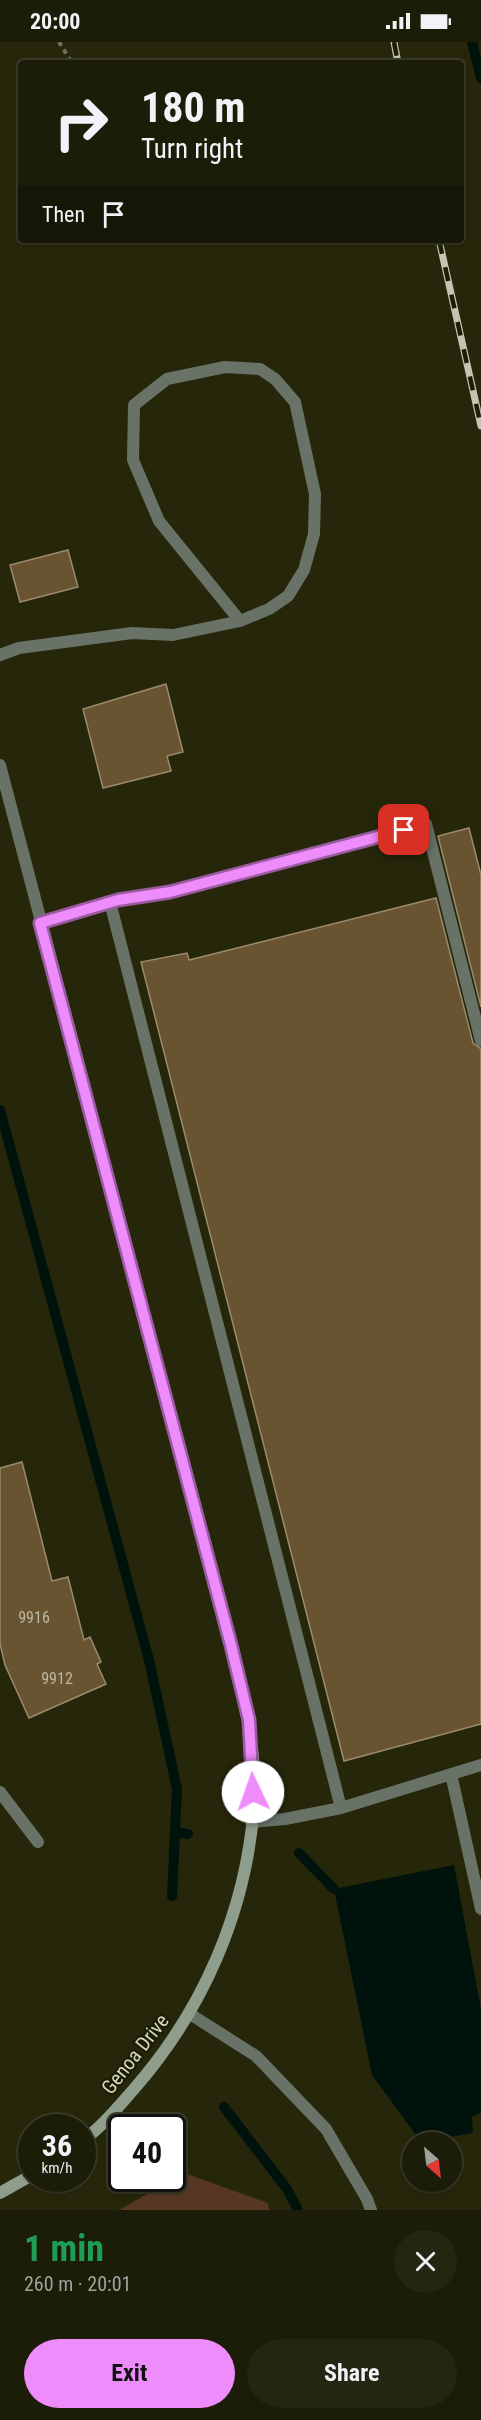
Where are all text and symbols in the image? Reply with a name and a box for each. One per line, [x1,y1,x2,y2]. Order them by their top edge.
text: 20:00 [30,9,81,34]
text: 180 m [141,83,246,132]
icon: right [42,84,120,162]
text: Turn right [141,133,243,165]
icon: arrive [97,198,130,231]
text: Then [42,202,85,227]
pin [378,804,429,855]
icon: arrive [387,813,420,846]
house number: 9916 [18,1608,50,1627]
house number: 9912 [41,1669,73,1688]
position arrow [221,1760,285,1824]
street label: Genoa Drive [96,2009,174,2099]
speed limit sign: 40 [108,2114,186,2192]
text: 36 [42,2128,72,2163]
north arrow [402,2132,462,2192]
map controls [402,2132,462,2192]
text: km/h [42,2159,72,2177]
text: 1 min [24,2228,104,2270]
button: close [394,2230,457,2293]
text: 260 m · 20:01 [24,2272,131,2296]
button: Exit [24,2339,235,2408]
button: Share [247,2339,457,2408]

